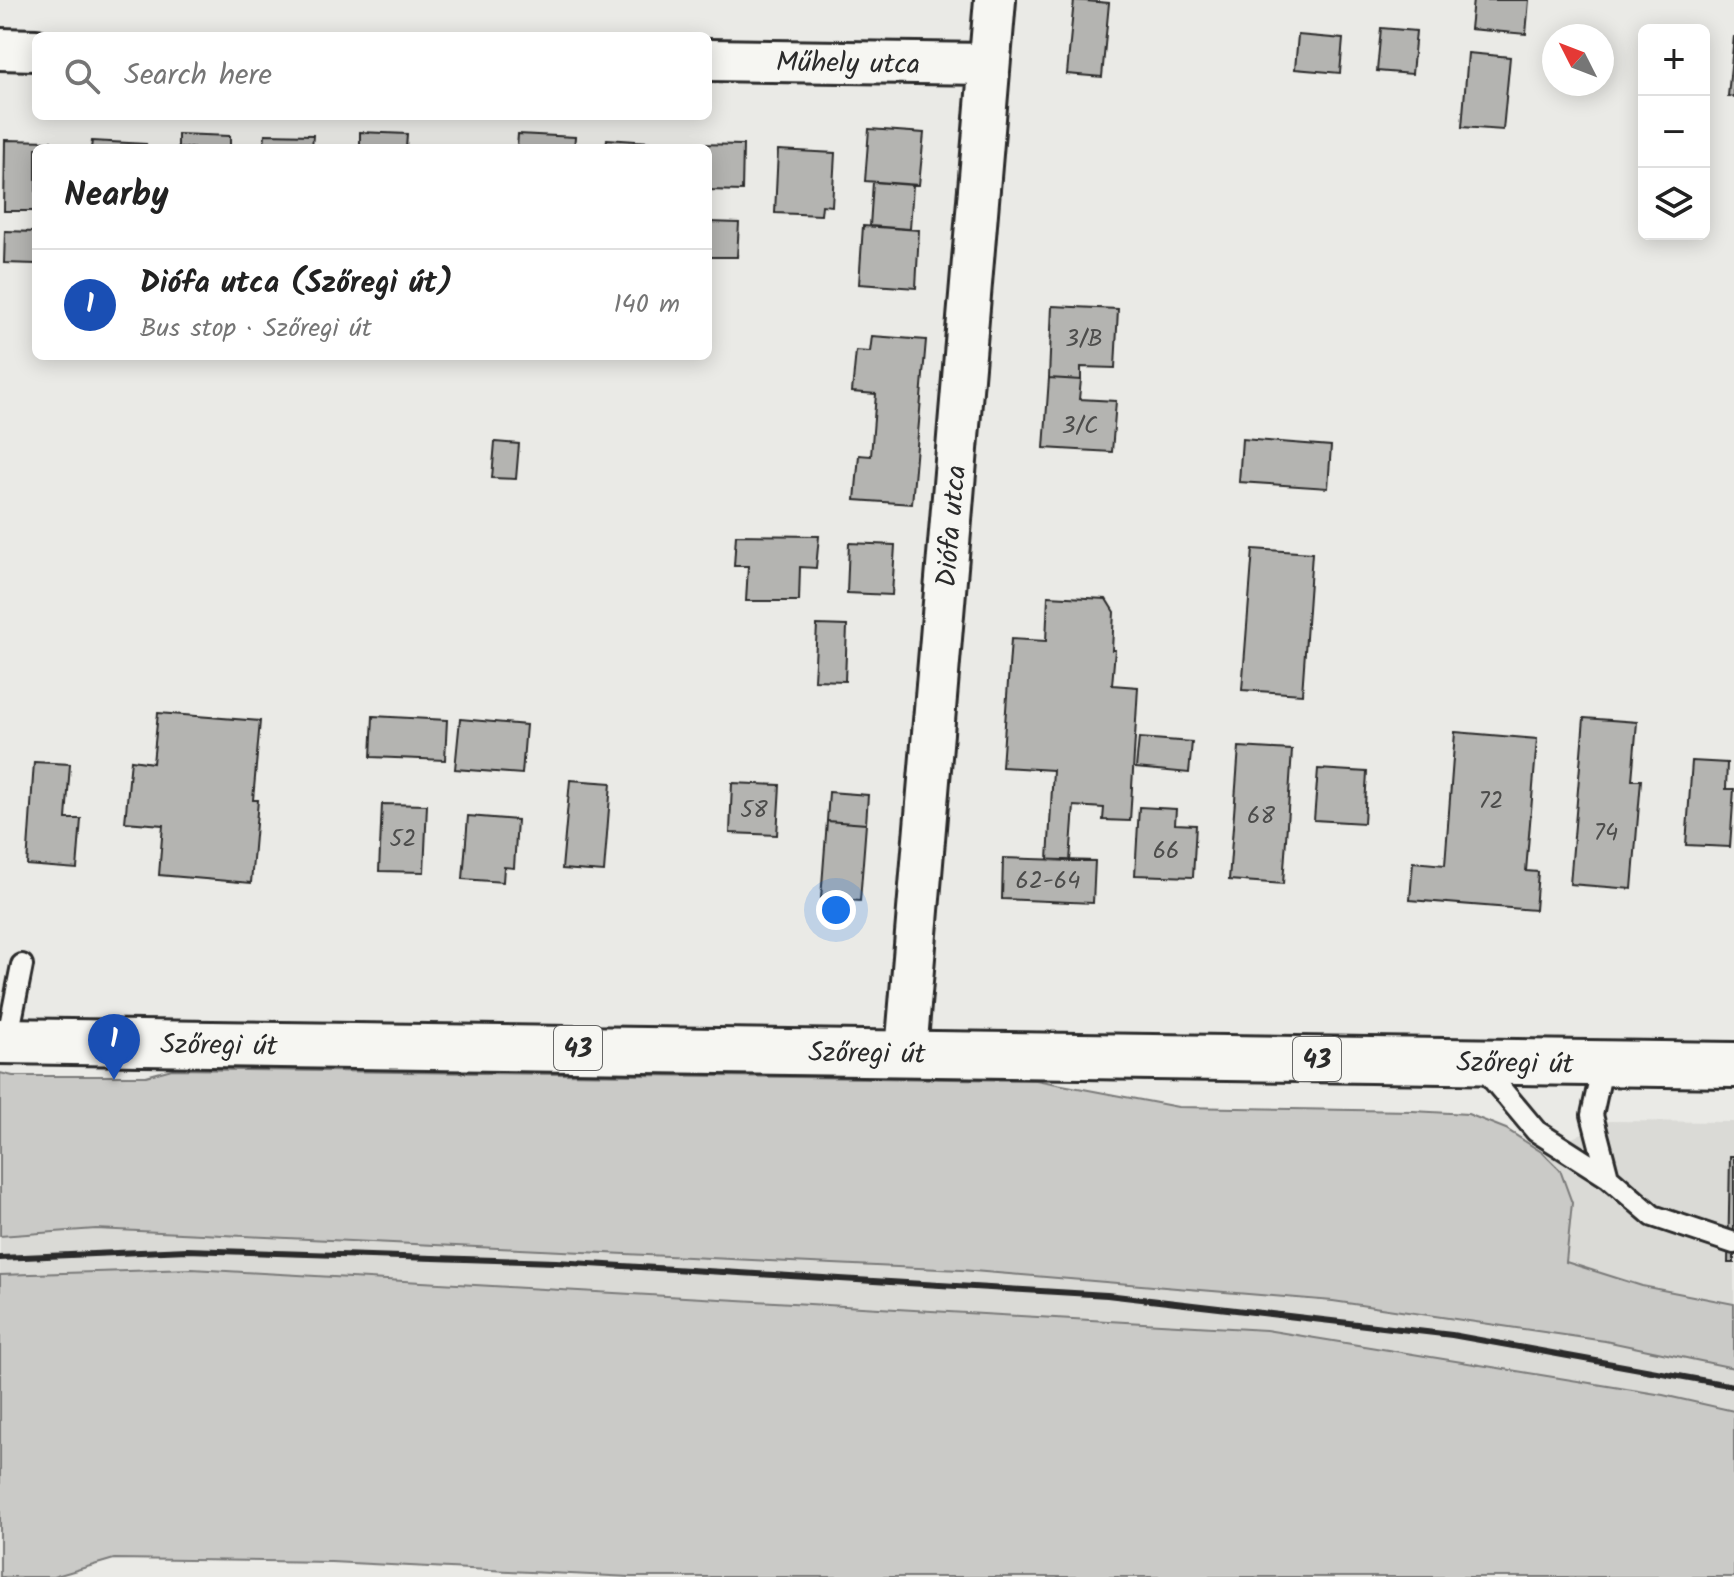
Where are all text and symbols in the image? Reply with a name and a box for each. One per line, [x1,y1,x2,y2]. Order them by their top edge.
north arrow [1542,24,1614,96]
map controls [1638,24,1710,240]
button: + [1638,24,1710,96]
search box [32,32,712,120]
street label: Műhely utca [775,41,920,88]
text: Search here [124,52,272,100]
icon: search [60,54,104,98]
button: − [1638,96,1710,168]
button: layers [1638,168,1710,240]
text: Nearby [64,169,169,223]
text: Diófa utca (Szőregi út) [140,260,453,308]
text: 1 [86,284,94,326]
text: 140 m [613,284,680,326]
text: Bus stop · Szőregi út [140,308,372,350]
house number: 3/B [1065,320,1103,359]
house number: 3/C [1062,407,1098,446]
street label: Diófa utca [925,463,980,589]
house number: 72 [1478,782,1504,821]
house number: 58 [740,791,768,830]
house number: 68 [1247,797,1275,836]
house number: 74 [1594,814,1618,853]
house number: 52 [390,820,416,859]
house number: 66 [1153,832,1179,871]
house number: 62-64 [1016,862,1080,901]
your location [816,890,856,930]
pin: 1 [88,1014,140,1080]
street label: Szőregi út [160,1023,279,1070]
road number: 43 [554,1026,602,1070]
street label: Szőregi út [808,1031,927,1078]
road number: 43 [1293,1037,1341,1081]
street label: Szőregi út [1456,1041,1575,1088]

